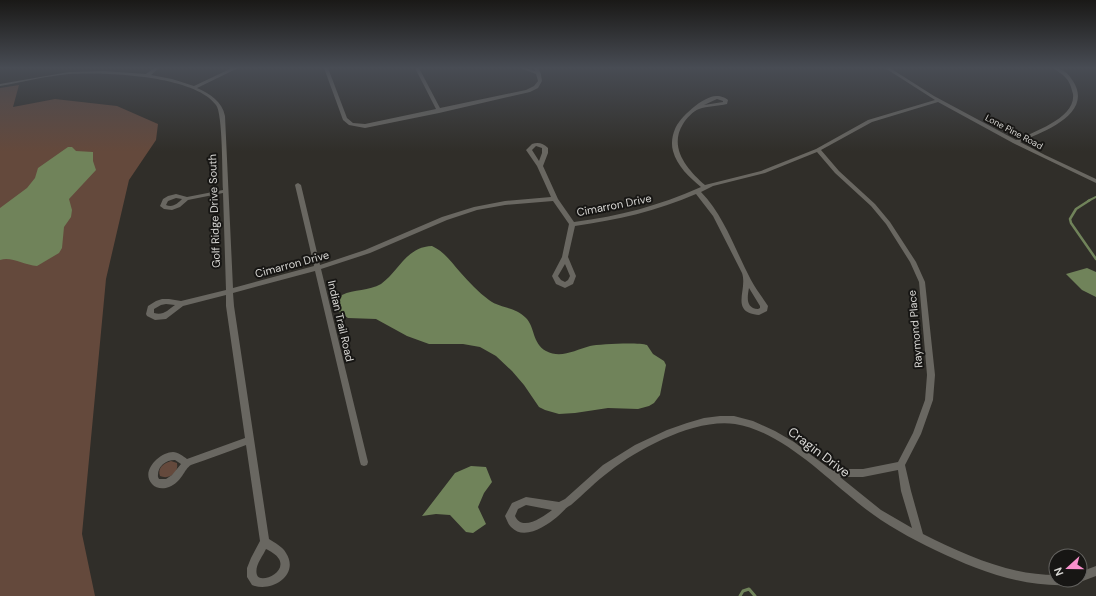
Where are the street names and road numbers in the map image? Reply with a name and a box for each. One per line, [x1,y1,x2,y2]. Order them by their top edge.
street label: Lone Pine Road [983,112,1045,152]
street label: Golf Ridge Drive South [205,154,223,268]
street label: Cimarron Drive [575,191,653,219]
street label: Cimarron Drive [253,247,331,281]
street label: Indian Trail Road [325,279,357,363]
street label: Raymond Place [905,289,925,369]
street label: Cragin Drive [785,423,853,481]

